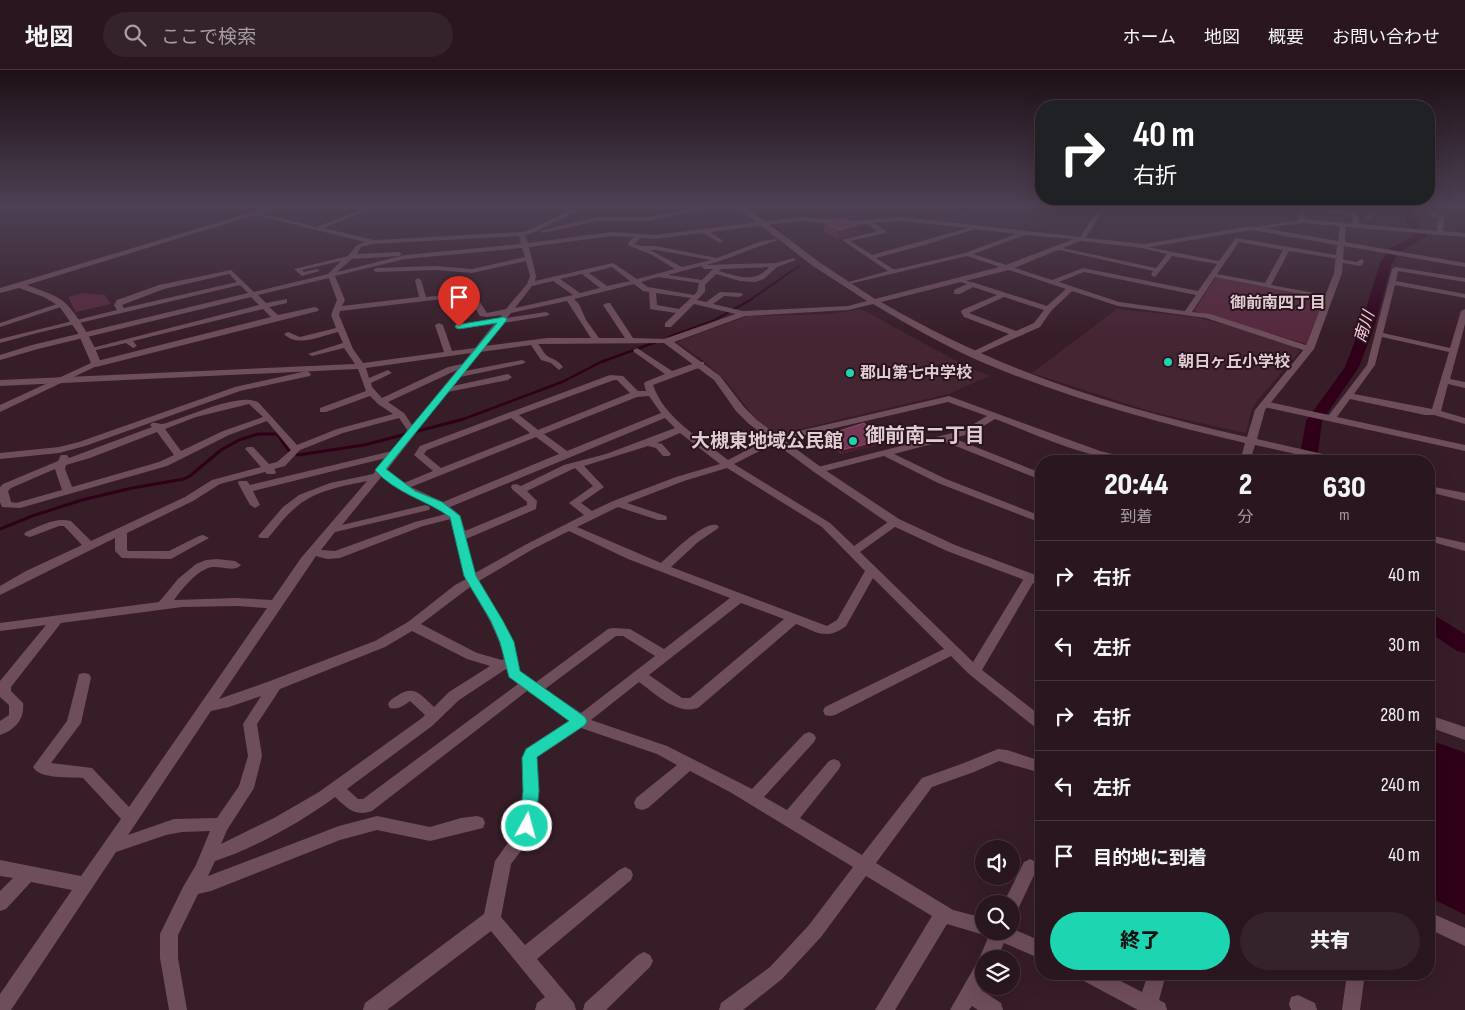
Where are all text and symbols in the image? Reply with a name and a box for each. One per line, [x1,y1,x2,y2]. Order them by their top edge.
search box [103,12,453,57]
icon: search [121,21,149,49]
text: 地図 [25,23,73,52]
text: ここで検索 [161,26,256,49]
text: ホーム [1123,27,1176,48]
text: 地図 [1204,27,1240,48]
text: 概要 [1268,27,1304,48]
text: お問い合わせ [1332,27,1440,48]
text: 40 m [1133,114,1195,157]
icon: right [1050,120,1115,185]
text: 右折 [1133,163,1177,190]
pin [438,276,480,327]
icon: arrive [445,283,473,311]
district label: 御前南四丁目 [1230,294,1326,313]
water label: 南川 [1351,307,1380,345]
place label: 朝日ヶ丘小学校 [1178,353,1290,372]
marker: 朝日ヶ丘小学校 [1162,356,1174,368]
place label: 郡山第七中学校 [860,364,972,383]
marker: 郡山第七中学校 [844,367,856,379]
district label: 御前南二丁目 [865,424,985,448]
place label: 大槻東地域公民館 [691,430,843,453]
marker: 大槻東地域公民館 [847,435,859,447]
text: 20:44 [1104,467,1168,503]
text: 2 [1239,467,1252,503]
text: 630 [1323,470,1366,506]
text: m [1339,506,1349,525]
text: 到着 [1120,508,1152,527]
text: 分 [1238,508,1254,527]
icon: right [1050,562,1078,590]
text: 40 m [1388,564,1420,587]
text: 右折 [1093,567,1131,590]
icon: left [1050,632,1078,660]
text: 30 m [1388,634,1420,657]
text: 左折 [1093,637,1131,660]
icon: right [1050,702,1078,730]
text: 280 m [1380,704,1420,727]
text: 右折 [1093,707,1131,730]
icon: left [1050,772,1078,800]
text: 240 m [1381,774,1420,797]
text: 左折 [1093,777,1131,800]
position arrow [500,799,552,851]
map controls [975,840,1020,995]
button: sound [975,840,1020,885]
icon: arrive [1050,842,1078,870]
text: 40 m [1388,844,1420,867]
text: 目的地に到着 [1093,847,1207,870]
button: search [975,895,1020,940]
button: 終了 [1050,912,1230,970]
button: 共有 [1240,912,1420,970]
button: layers [975,950,1020,995]

